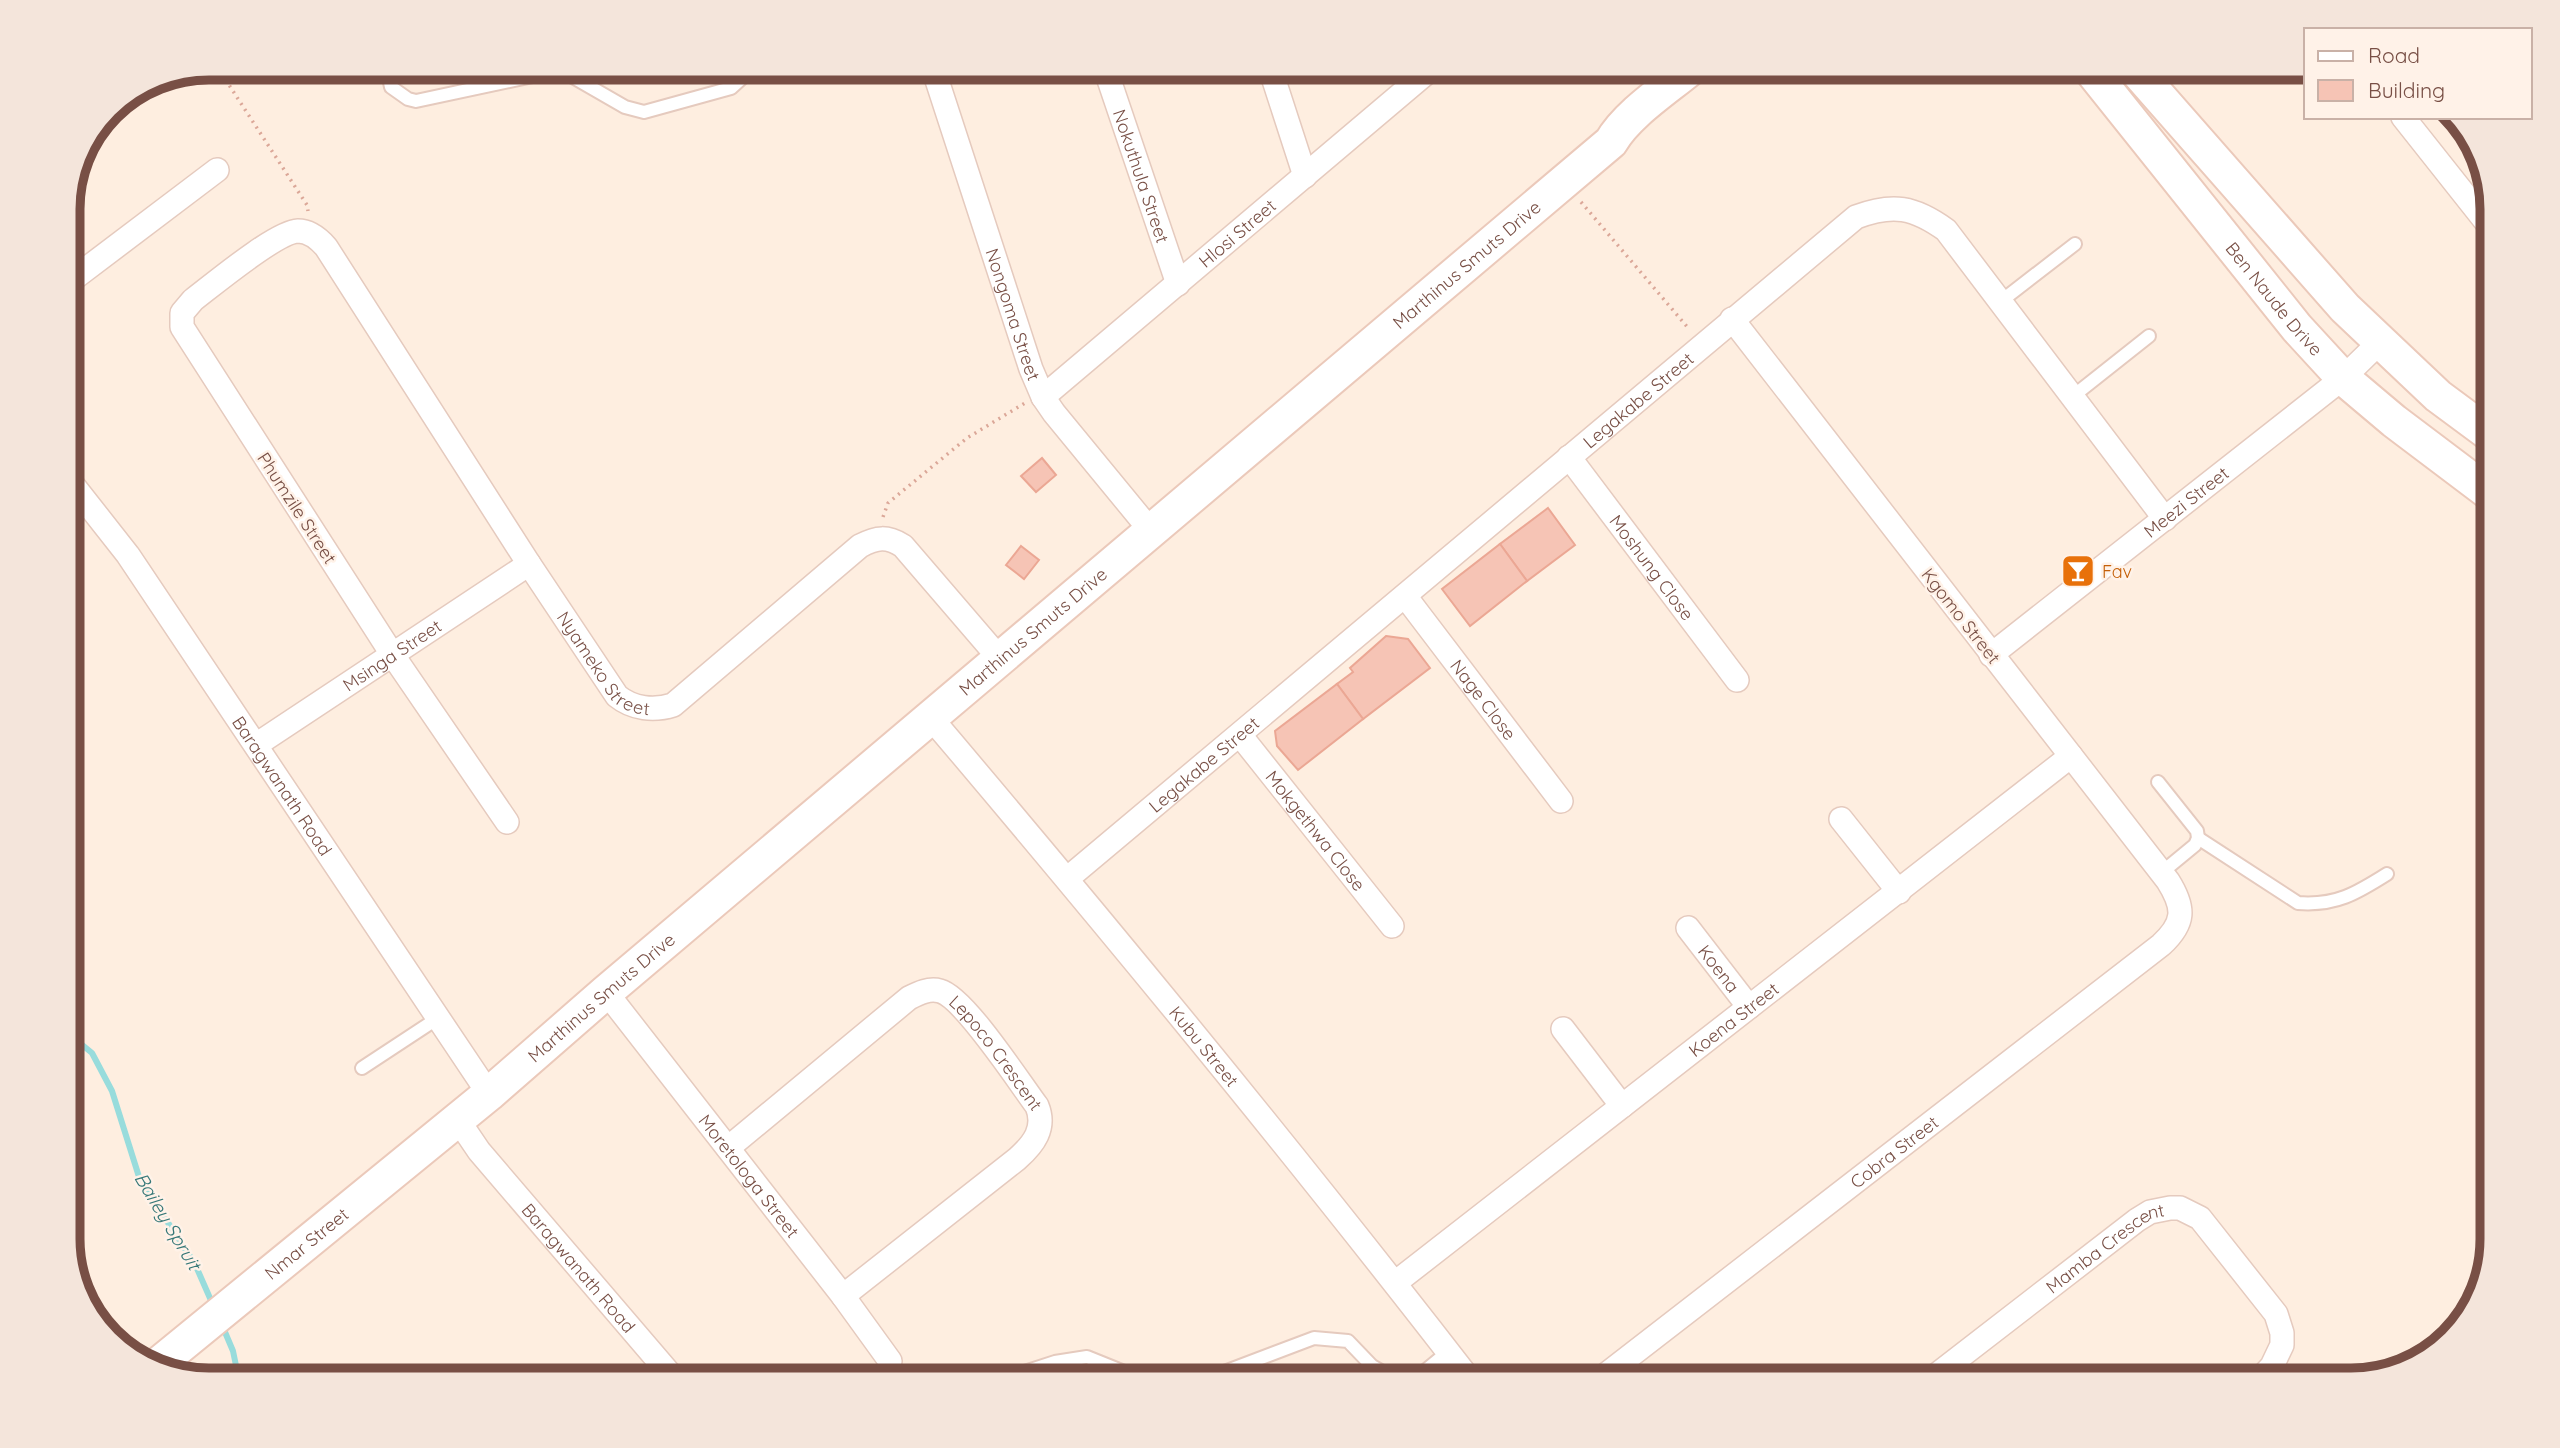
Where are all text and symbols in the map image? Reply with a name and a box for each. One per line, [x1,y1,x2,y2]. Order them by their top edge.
legend [2304,28,2532,119]
text: Road [2368,42,2420,68]
text: Building [2368,77,2445,103]
street label: Nokuthula Street [1108,106,1175,246]
street label: Hlosi Street [1194,194,1280,272]
street label: Marthinus Smuts Drive [1388,195,1545,333]
street label: Ben Naude Drive [2221,237,2328,360]
street label: Nongoma Street [981,245,1046,384]
street label: Legakabe Street [1578,347,1698,453]
street label: Phumzile Street [252,448,342,568]
street label: Meezi Street [2139,461,2233,542]
street label: Moshung Close [1605,510,1699,625]
bar icon: Fav [2059,552,2097,590]
place label: Fav [2102,560,2132,583]
street label: Marthinus Smuts Drive [954,562,1111,700]
street label: Kgomo Street [1916,563,2006,669]
street label: Nyameko Street [552,607,651,720]
street label: Msinga Street [338,614,446,696]
street label: Nage Close [1446,655,1522,744]
street label: Baragwanath Road [227,711,337,860]
street label: Legakabe Street [1144,711,1264,817]
street label: Mokgethwa Close [1261,766,1371,895]
street label: Marthinus Smuts Drive [523,927,679,1067]
street label: Koena [1694,940,1745,997]
street label: Koena Street [1684,977,1783,1062]
street label: Lepoco Crescent [945,990,1048,1115]
street label: Kubu Street [1165,1001,1244,1091]
street label: Moretologa Street [694,1109,805,1242]
street label: Cobra Street [1845,1110,1943,1193]
water label: Bailey Spruit [129,1168,208,1276]
street label: Baragwanath Road [517,1198,641,1337]
street label: Mamba Crescent [2041,1198,2166,1298]
street label: Nmar Street [260,1202,353,1284]

